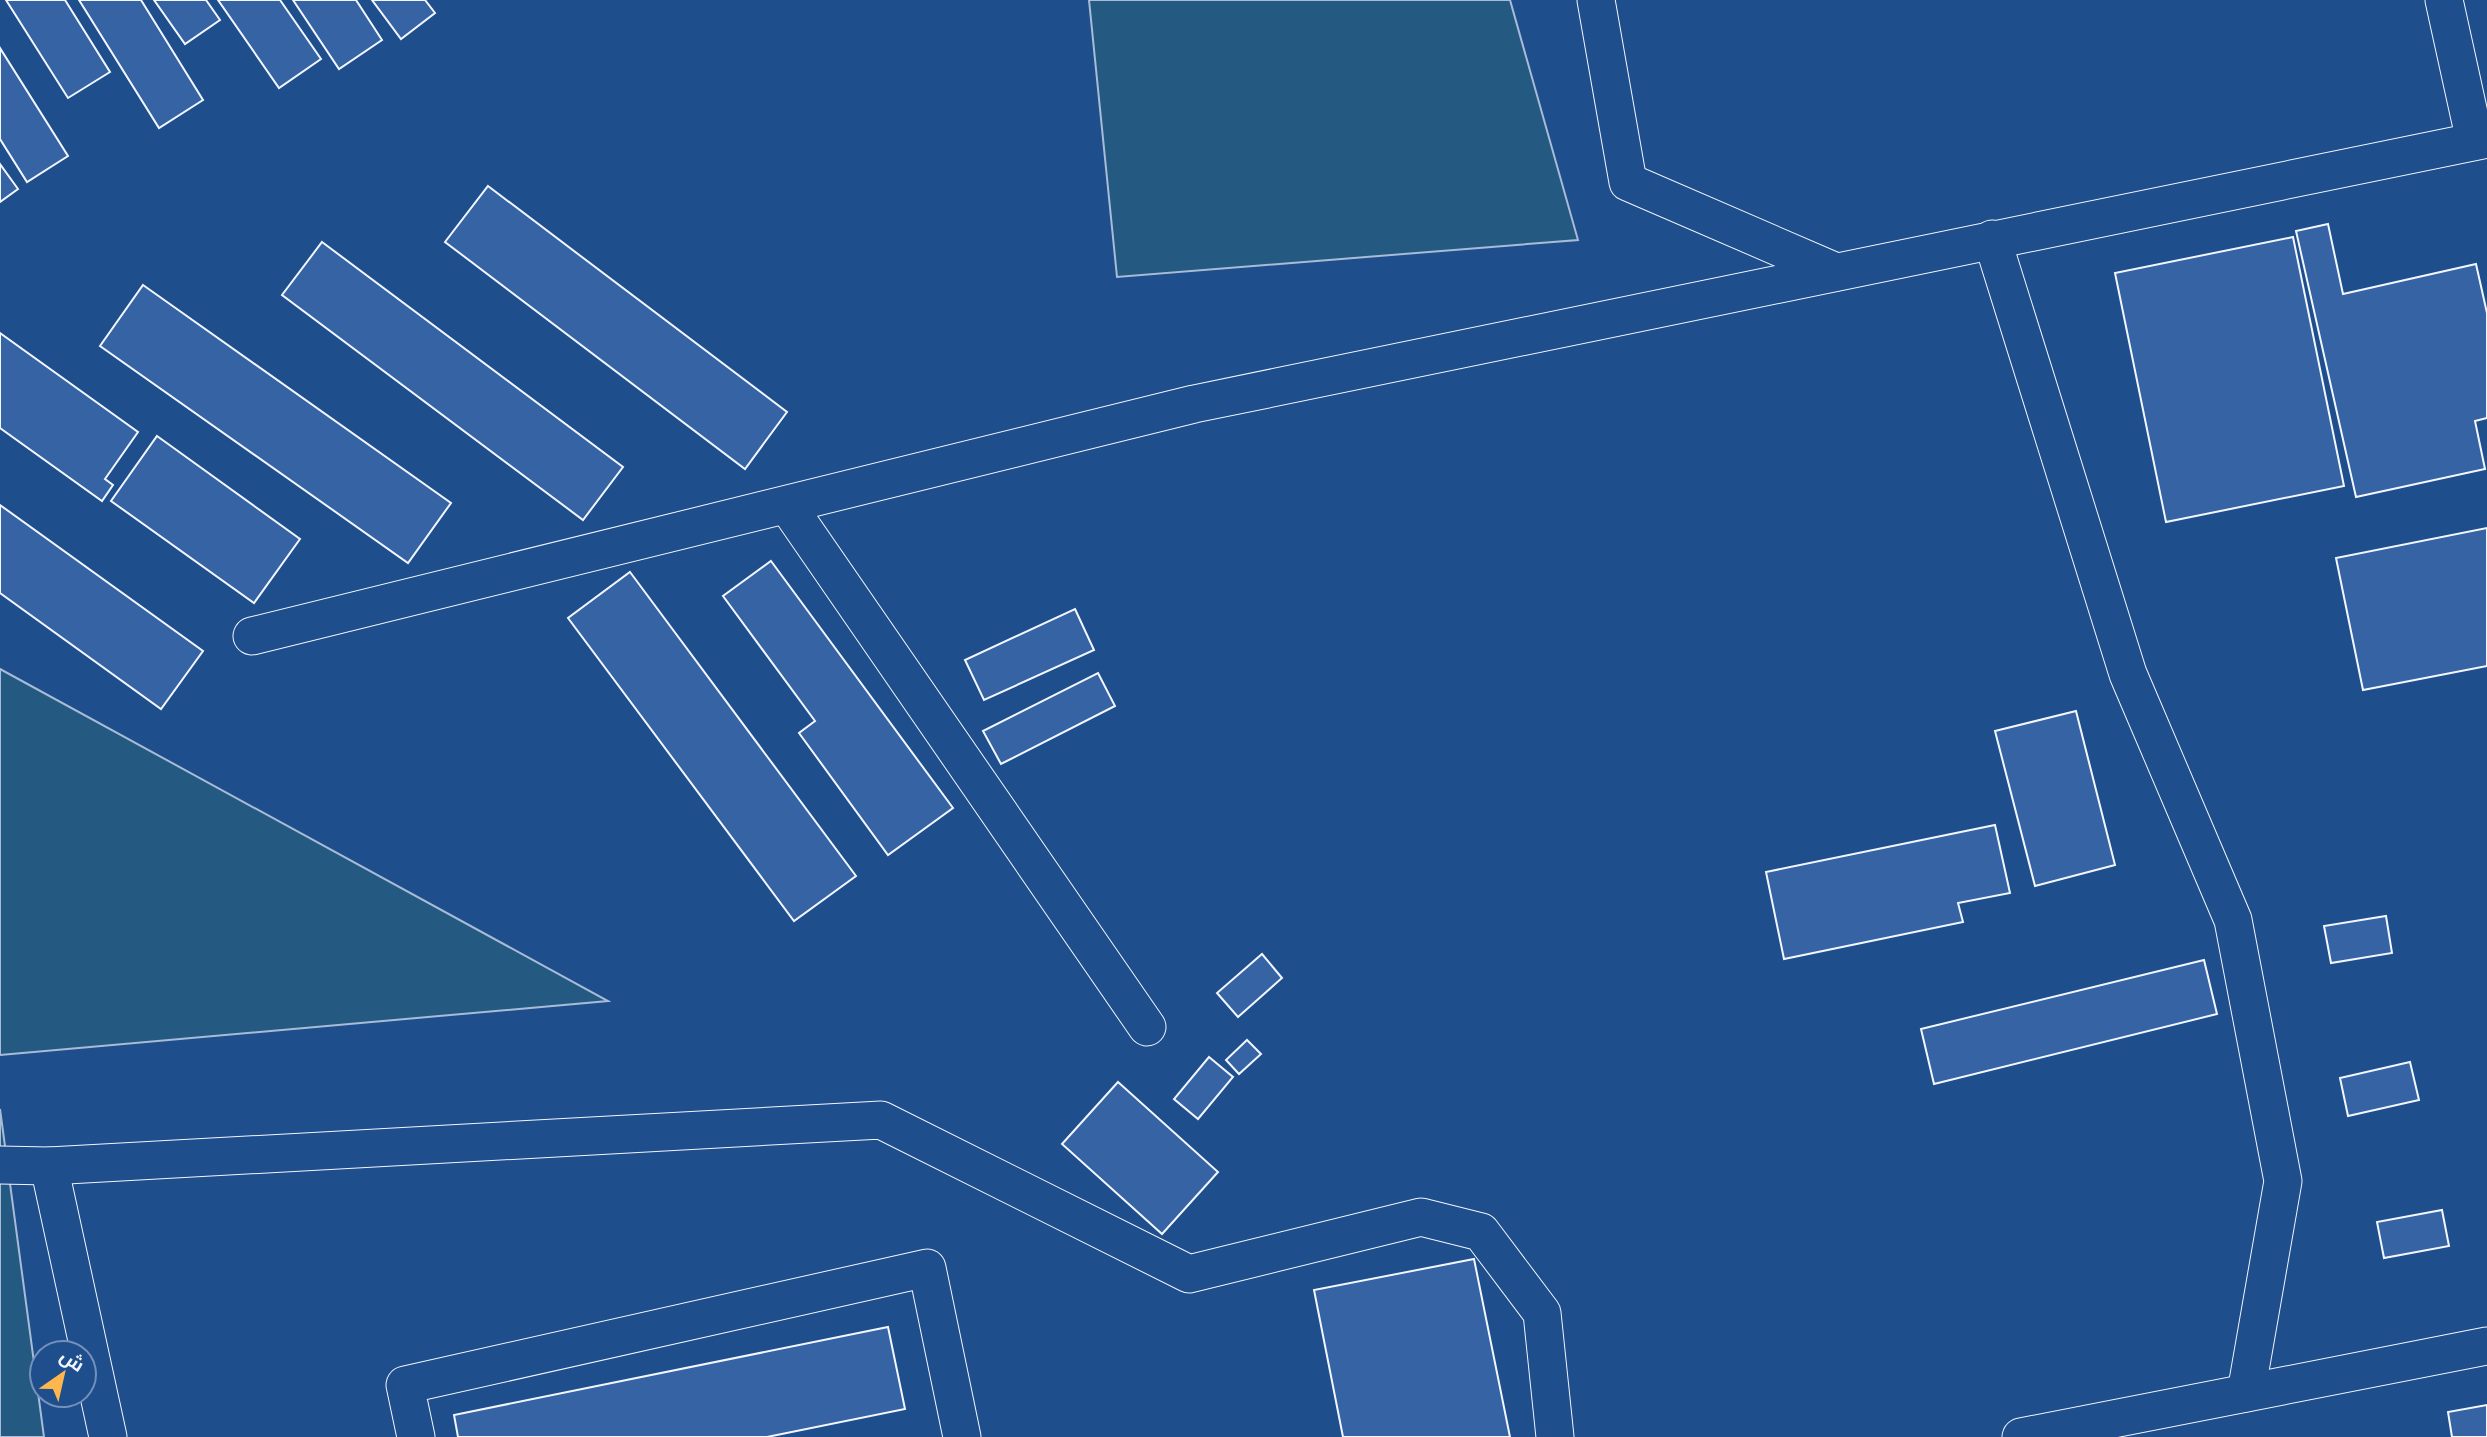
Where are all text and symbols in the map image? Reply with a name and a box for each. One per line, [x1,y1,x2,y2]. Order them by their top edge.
north arrow [28,1339,98,1409]
text: ش [56,1344,89,1377]

